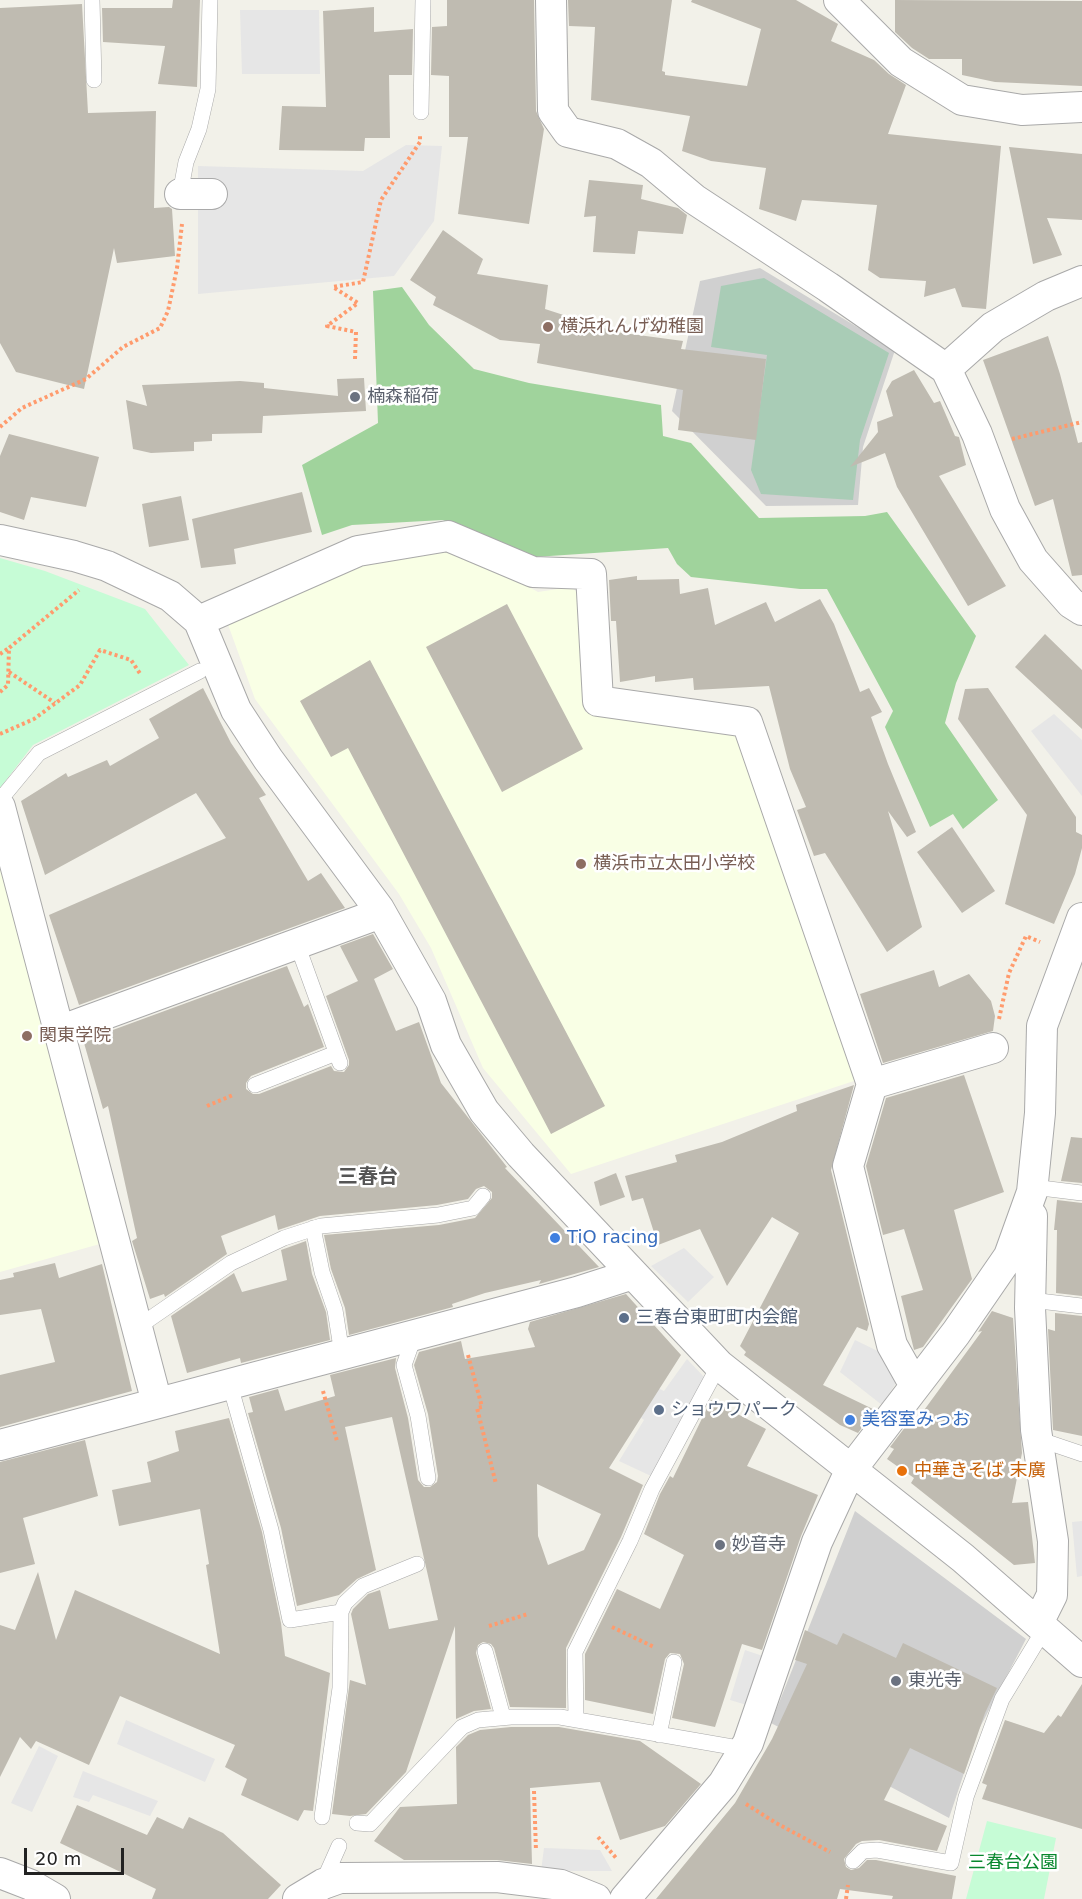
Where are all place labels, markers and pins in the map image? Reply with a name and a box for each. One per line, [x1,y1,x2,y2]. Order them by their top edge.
place label: 横浜れんげ幼稚園 [560,316,704,338]
marker: 横浜れんげ幼稚園 [541,320,555,334]
place label: 楠森稲荷 [367,386,439,408]
marker: 楠森稲荷 [348,390,362,404]
place label: 横浜市立太田小学校 [593,853,755,875]
marker: 横浜市立太田小学校 [574,857,588,871]
place label: 関東学院 [39,1025,111,1047]
marker: 関東学院 [20,1029,34,1043]
place label: TiO racing [567,1227,658,1249]
marker: TiO racing [548,1231,562,1245]
place label: 三春台東町町内会館 [636,1307,798,1329]
marker: 三春台東町町内会館 [617,1311,631,1325]
place label: ショウワパーク [671,1399,797,1421]
marker: ショウワパーク [652,1403,666,1417]
place label: 美容室みっお [862,1409,970,1431]
marker: 美容室みっお [843,1413,857,1427]
place label: 中華きそば 末廣 [914,1460,1046,1482]
marker: 中華きそば 末廣 [895,1464,909,1478]
place label: 妙音寺 [732,1534,786,1556]
marker: 妙音寺 [713,1538,727,1552]
place label: 東光寺 [908,1670,962,1692]
marker: 東光寺 [889,1674,903,1688]

